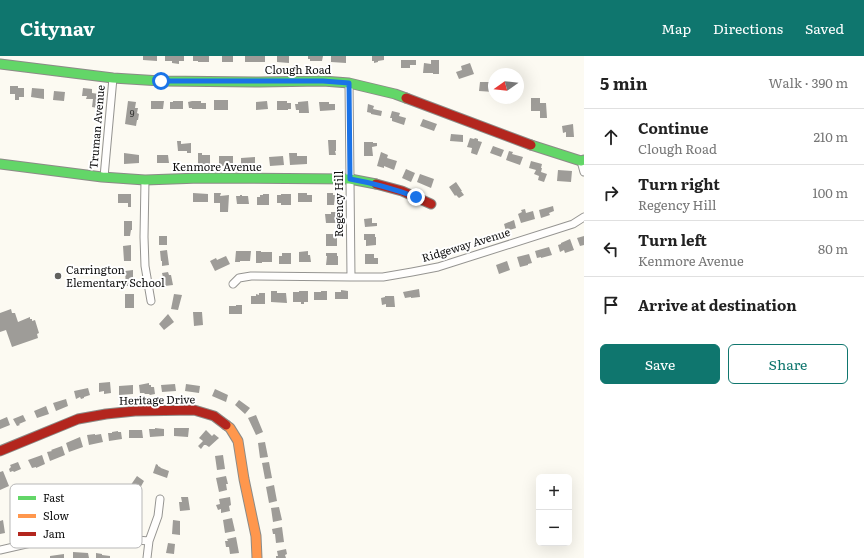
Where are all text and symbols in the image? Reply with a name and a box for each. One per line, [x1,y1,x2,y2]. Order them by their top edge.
text: Citynav [20,14,95,42]
text: Map [661,18,691,38]
text: Directions [713,18,783,38]
text: Saved [805,18,844,38]
street label: Clough Road [265,61,332,77]
north arrow [488,68,524,104]
text: 5 min [600,70,648,95]
route start [152,72,170,90]
text: Walk · 390 m [769,73,848,92]
street label: Truman Avenue [84,84,108,170]
house number: 9 [130,106,135,120]
text: Continue [638,116,708,139]
icon: ahead [600,126,622,148]
text: 210 m [813,127,848,146]
text: Clough Road [638,139,717,158]
street label: Kenmore Avenue [172,158,262,174]
street label: Regency Hill [330,170,346,237]
text: Turn right [638,172,720,195]
icon: right [600,182,622,204]
text: 100 m [812,183,848,202]
route end [407,188,425,206]
text: Regency Hill [638,195,716,214]
street label: Ridgeway Avenue [420,223,512,265]
text: Turn left [638,228,707,251]
icon: left [600,238,622,260]
text: 80 m [818,239,848,258]
text: Kenmore Avenue [638,251,744,270]
place label: Carrington Elementary School [66,261,165,290]
marker: Carrington Elementary School [53,271,63,281]
text: Arrive at destination [638,293,797,316]
icon: arrive [600,294,622,316]
button: Save [600,344,720,384]
button: Share [728,344,848,384]
street label: Heritage Drive [119,390,196,408]
map controls [536,474,572,546]
button: + [536,474,572,510]
legend [10,484,142,548]
text: Fast [43,489,65,505]
text: Slow [43,507,69,523]
button: − [536,510,572,546]
text: Jam [43,525,66,541]

